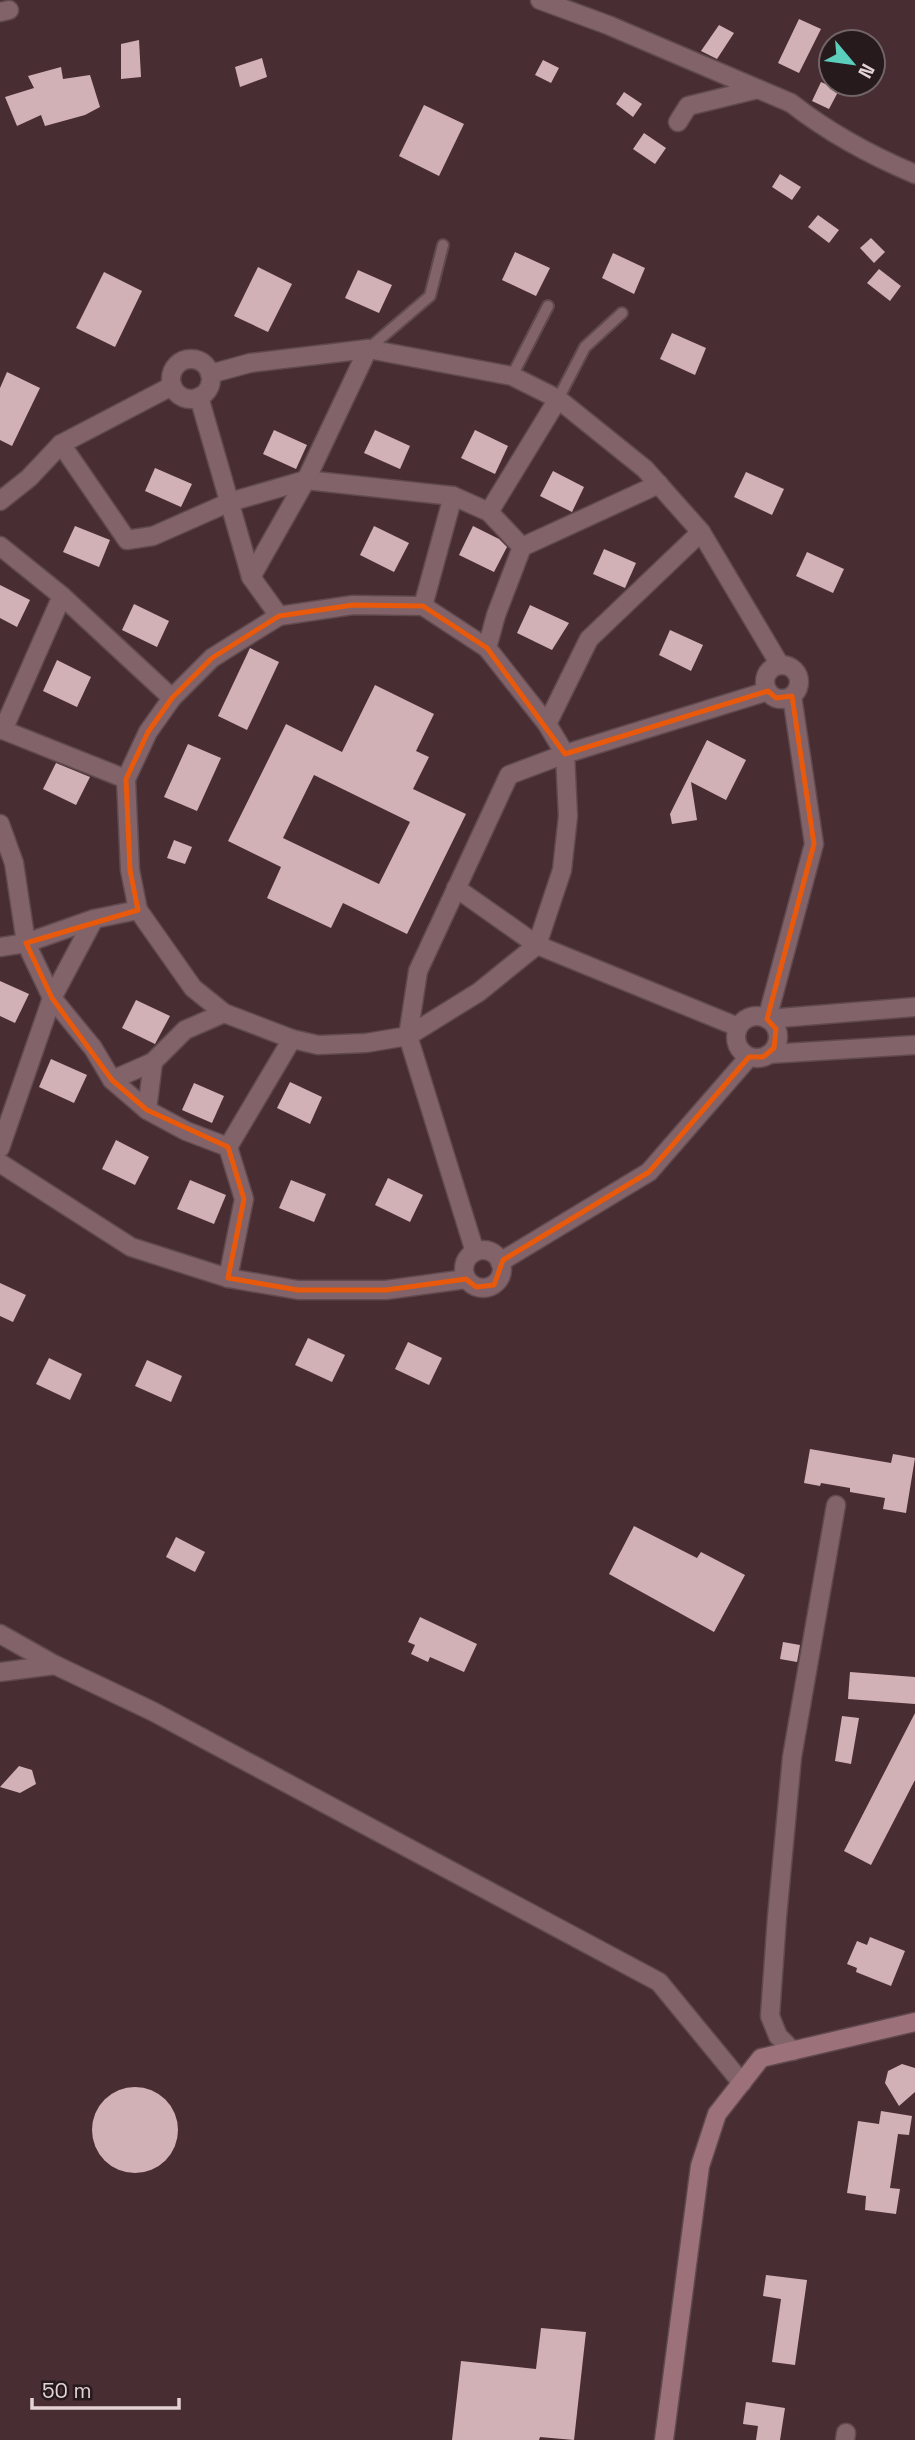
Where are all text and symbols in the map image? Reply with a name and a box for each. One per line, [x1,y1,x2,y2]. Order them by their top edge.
north arrow [817,28,887,98]
text: N [852,59,880,83]
scale bar [32,2366,178,2410]
text: 50 m [42,2377,92,2404]

